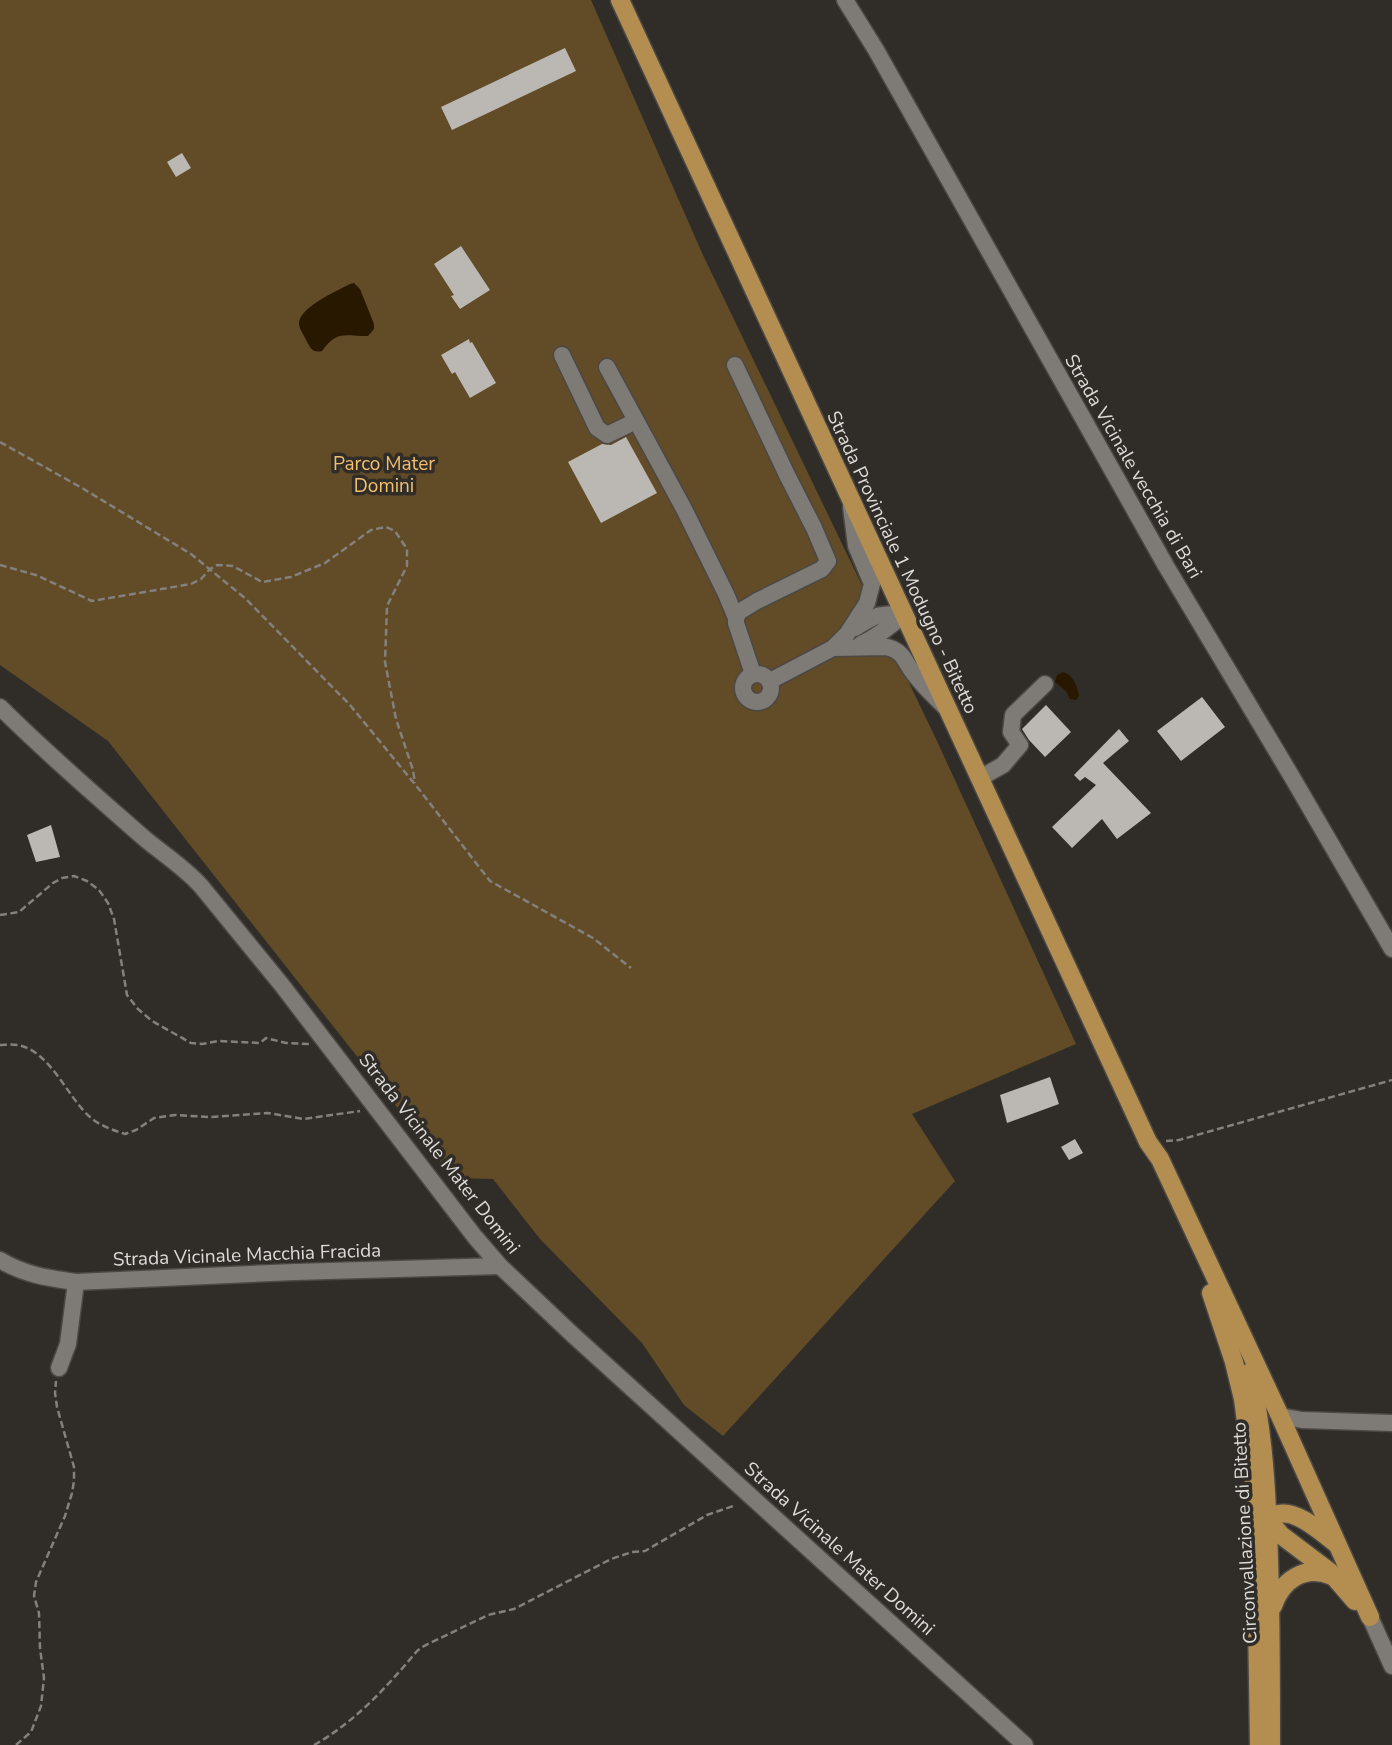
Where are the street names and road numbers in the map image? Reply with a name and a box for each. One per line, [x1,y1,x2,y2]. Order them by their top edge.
street label: Strada Vicinale vecchia di Bari [1058,350,1208,583]
street label: Strada Provinciale 1 Modugno - Bitetto [820,407,984,718]
street label: Strada Vicinale Mater Domini [353,1048,526,1259]
street label: Strada Vicinale Macchia Fracida [112,1237,382,1273]
street label: Circonvallazione di Bitetto [1226,1421,1264,1645]
street label: Strada Vicinale Mater Domini [738,1456,940,1642]

